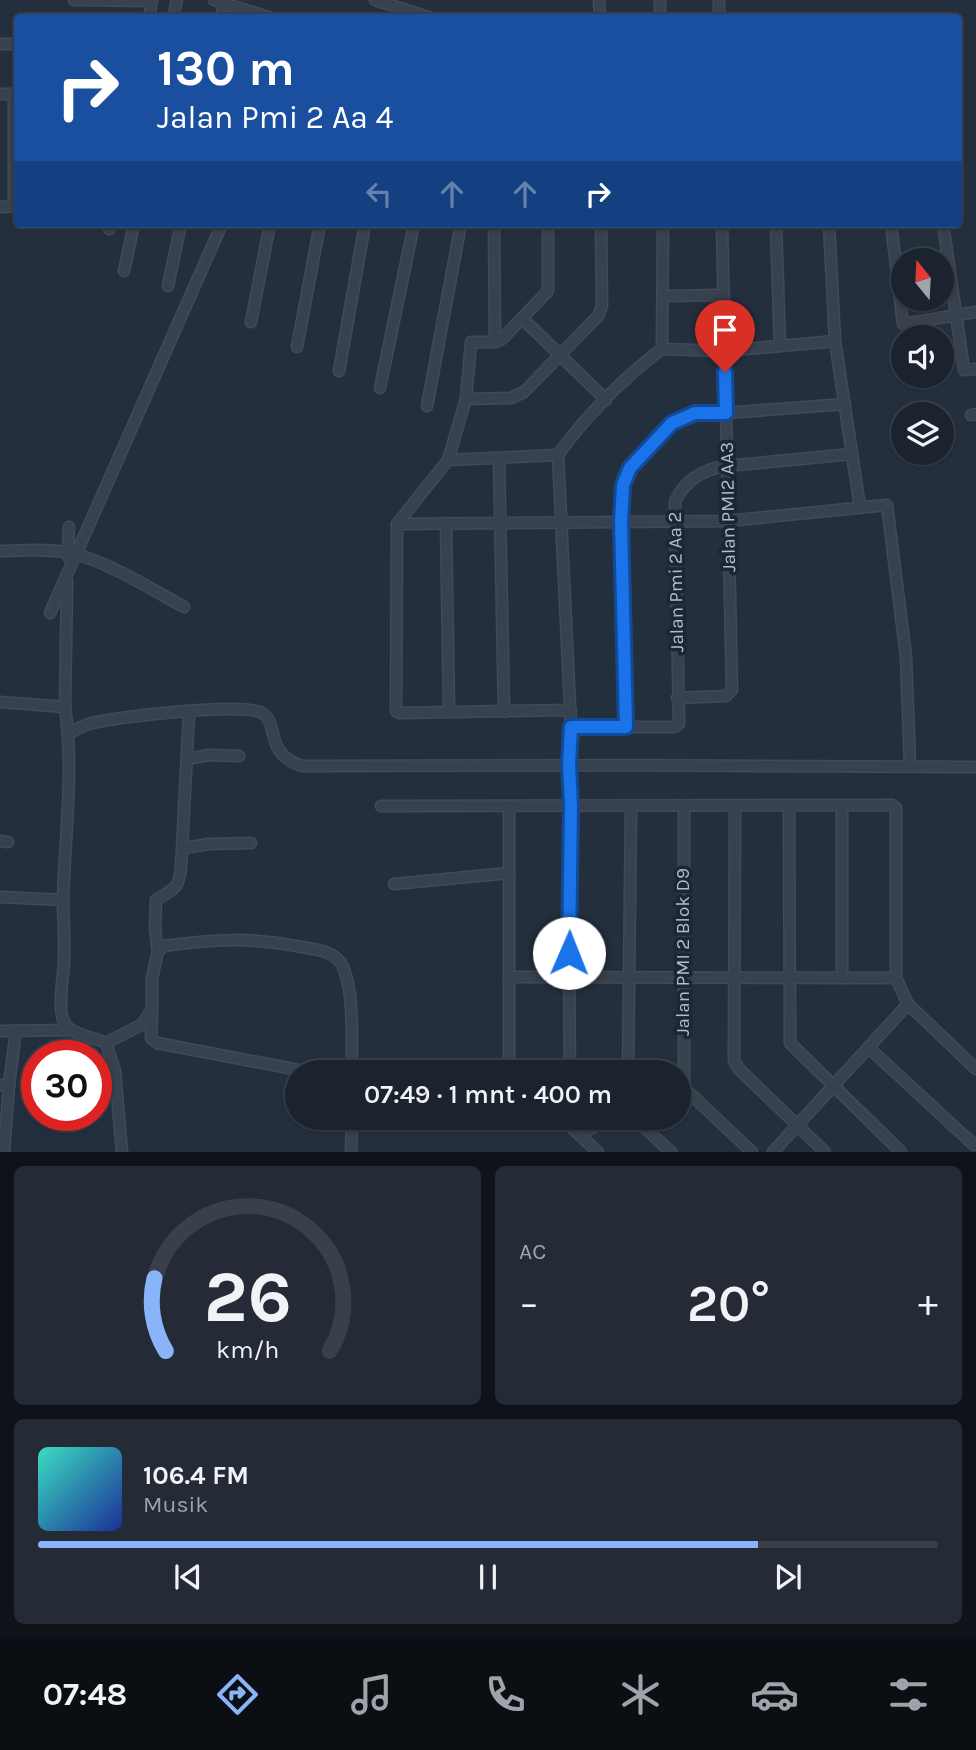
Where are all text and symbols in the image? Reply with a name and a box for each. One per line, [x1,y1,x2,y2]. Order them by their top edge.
text: 130 m [157,40,295,97]
icon: right [42,42,133,133]
text: Jalan Pmi 2 Aa 4 [157,99,393,136]
icon: left [360,175,398,213]
icon: ahead [433,175,471,213]
icon: ahead [506,175,544,213]
icon: right [579,175,617,213]
north arrow [891,248,954,312]
map controls [891,248,954,465]
pin [695,300,755,372]
icon: arrive [706,311,744,349]
button: sound [891,325,954,388]
button: layers [891,402,954,465]
street label: Jalan PMI2 AA3 [716,442,740,572]
street label: Jalan Pmi 2 Aa 2 [664,511,688,653]
street label: Jalan PMI 2 Blok D9 [672,868,694,1036]
position arrow [532,916,606,990]
speed limit sign: 30 [21,1040,112,1131]
text: 07:49 · 1 mnt · 400 m [364,1079,612,1110]
text: AC [519,1238,546,1265]
text: 26 [203,1255,292,1340]
text: 20° [687,1273,770,1334]
text: − [519,1281,539,1326]
text: + [918,1281,938,1326]
text: km/h [216,1335,279,1364]
text: 106.4 FM [143,1460,249,1491]
text: Musik [143,1491,208,1518]
icon: previous [169,1558,207,1596]
icon: pause [469,1558,507,1596]
icon: next [769,1558,807,1596]
icon: directions [213,1670,262,1719]
icon: music [347,1670,396,1719]
icon: phone [481,1670,530,1719]
icon: climate [616,1670,665,1719]
icon: car [750,1670,799,1719]
icon: filters [884,1670,933,1719]
text: 07:48 [43,1676,127,1713]

